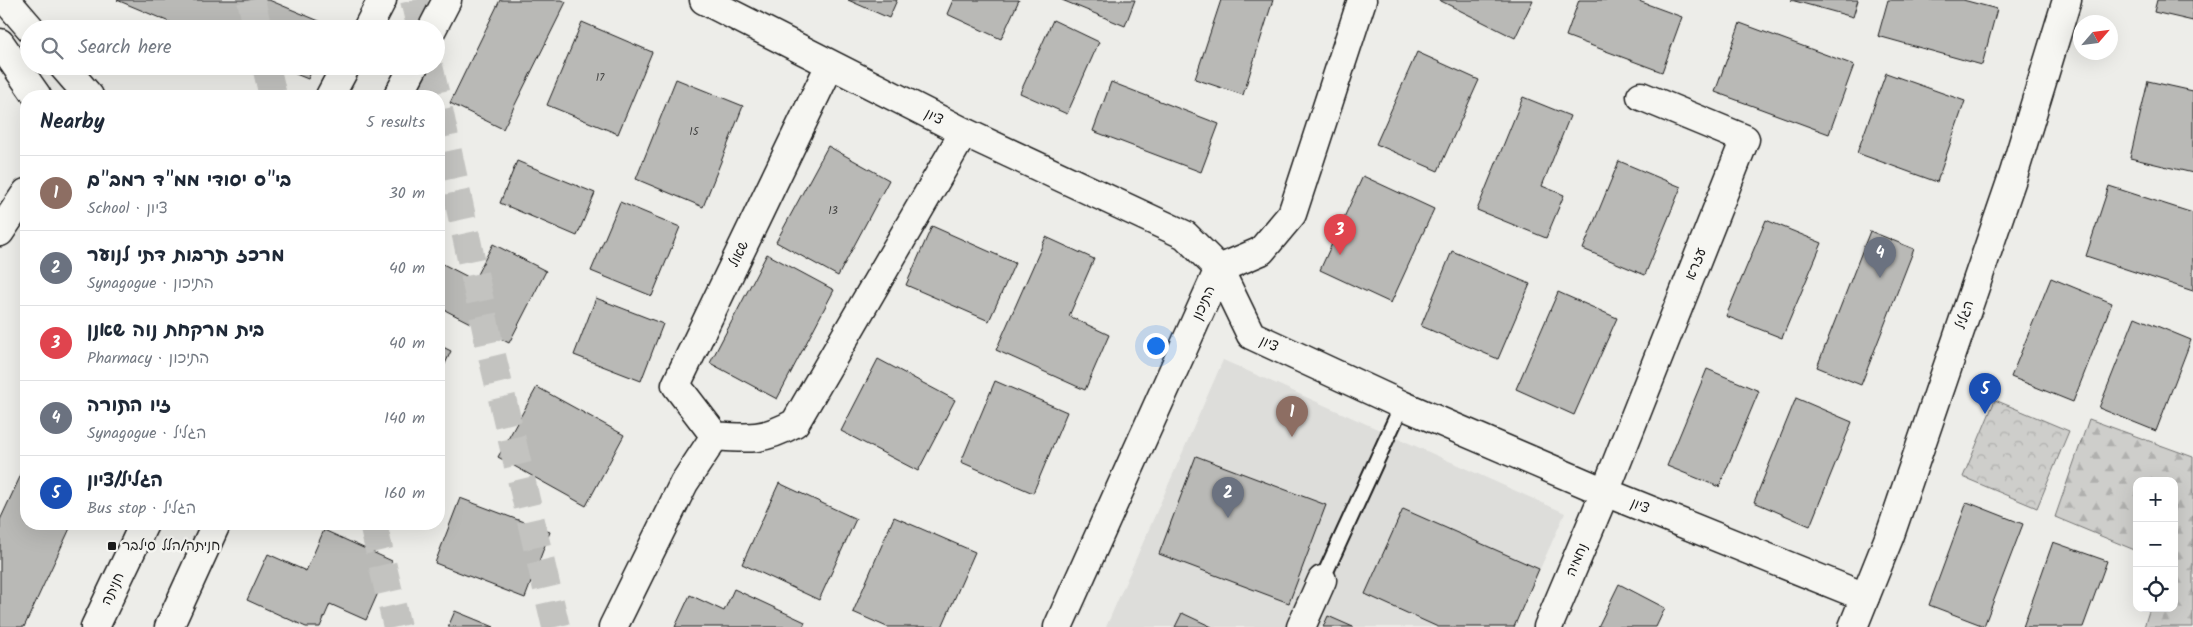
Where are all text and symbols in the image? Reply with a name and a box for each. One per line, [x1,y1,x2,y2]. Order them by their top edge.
north arrow [2073,15,2118,60]
search box [20,20,445,75]
text: Search here [78,33,172,63]
icon: search [38,34,66,62]
house number: 17 [596,69,605,87]
street label: ציון [921,103,947,131]
text: Nearby [40,106,105,139]
text: 5 results [366,110,425,135]
house number: 15 [689,123,700,141]
text: בי"ס יסודי ממ"ד רמב"ם [87,166,291,196]
text: 1 [54,181,58,206]
text: 30 m [389,181,425,206]
text: School · ציון [87,196,168,221]
house number: 13 [828,202,838,220]
pin: 3 [1324,214,1356,255]
street label: שאול [723,236,755,271]
pin: 4 [1864,237,1896,278]
text: מרכז תרבות דתי לנוער [87,241,285,271]
street label: עזרא [1680,244,1712,284]
text: 2 [51,256,61,281]
text: 40 m [389,256,425,281]
text: Synagogue · התיכון [87,271,214,296]
street label: התיכון [1187,282,1221,324]
street label: הגליל [1950,298,1980,332]
text: בית מרקחת נוה שאנן [87,316,265,346]
street label: ציון [1256,330,1282,358]
text: 3 [52,331,60,356]
text: 40 m [389,331,425,356]
your location [1143,333,1169,359]
text: Pharmacy · התיכון [87,346,210,371]
pin: 5 [1969,373,2001,414]
text: זיו התורה [87,391,171,421]
pin: 1 [1276,396,1308,437]
text: 4 [52,406,60,431]
text: 140 m [384,406,425,431]
text: Synagogue · הגליל [87,421,206,446]
text: הגליל/ציון [87,466,163,496]
pin: 2 [1212,477,1244,518]
map controls [2133,477,2178,612]
button: + [2133,477,2178,522]
text: 5 [52,481,60,506]
text: 160 m [384,481,425,506]
street label: ציון [1627,492,1653,520]
text: Bus stop · הגליל [87,496,196,521]
button: − [2133,522,2178,567]
place label: חניתה/הלל סילבר [122,535,220,557]
marker: חניתה/הלל סילבר [106,540,118,552]
street label: נחמיה [1560,540,1594,580]
button: locate [2133,567,2178,612]
street label: חניתה [96,569,130,609]

